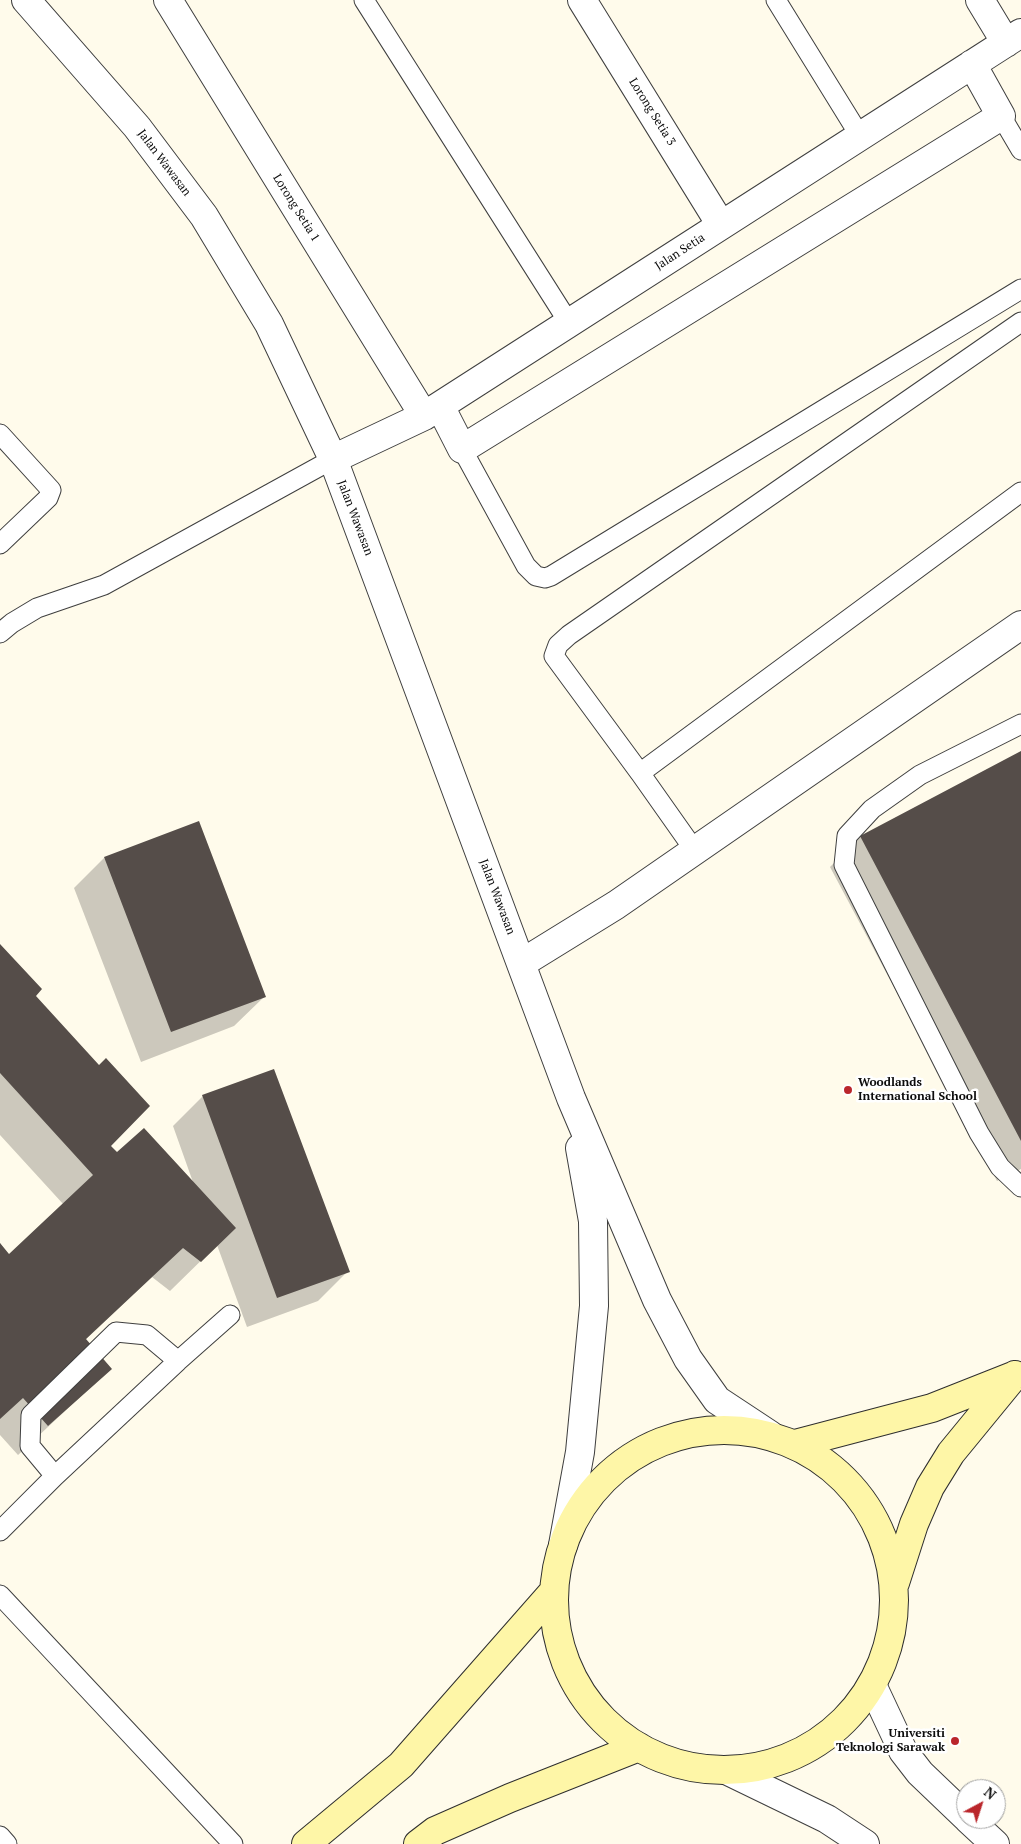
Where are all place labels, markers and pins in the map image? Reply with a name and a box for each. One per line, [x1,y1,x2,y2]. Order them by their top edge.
place label: Woodlands International School [858,1076,977,1104]
marker: Woodlands International School [842,1084,854,1096]
place label: Universiti Teknologi Sarawak [836,1727,945,1755]
marker: Universiti Teknologi Sarawak [949,1735,961,1747]

